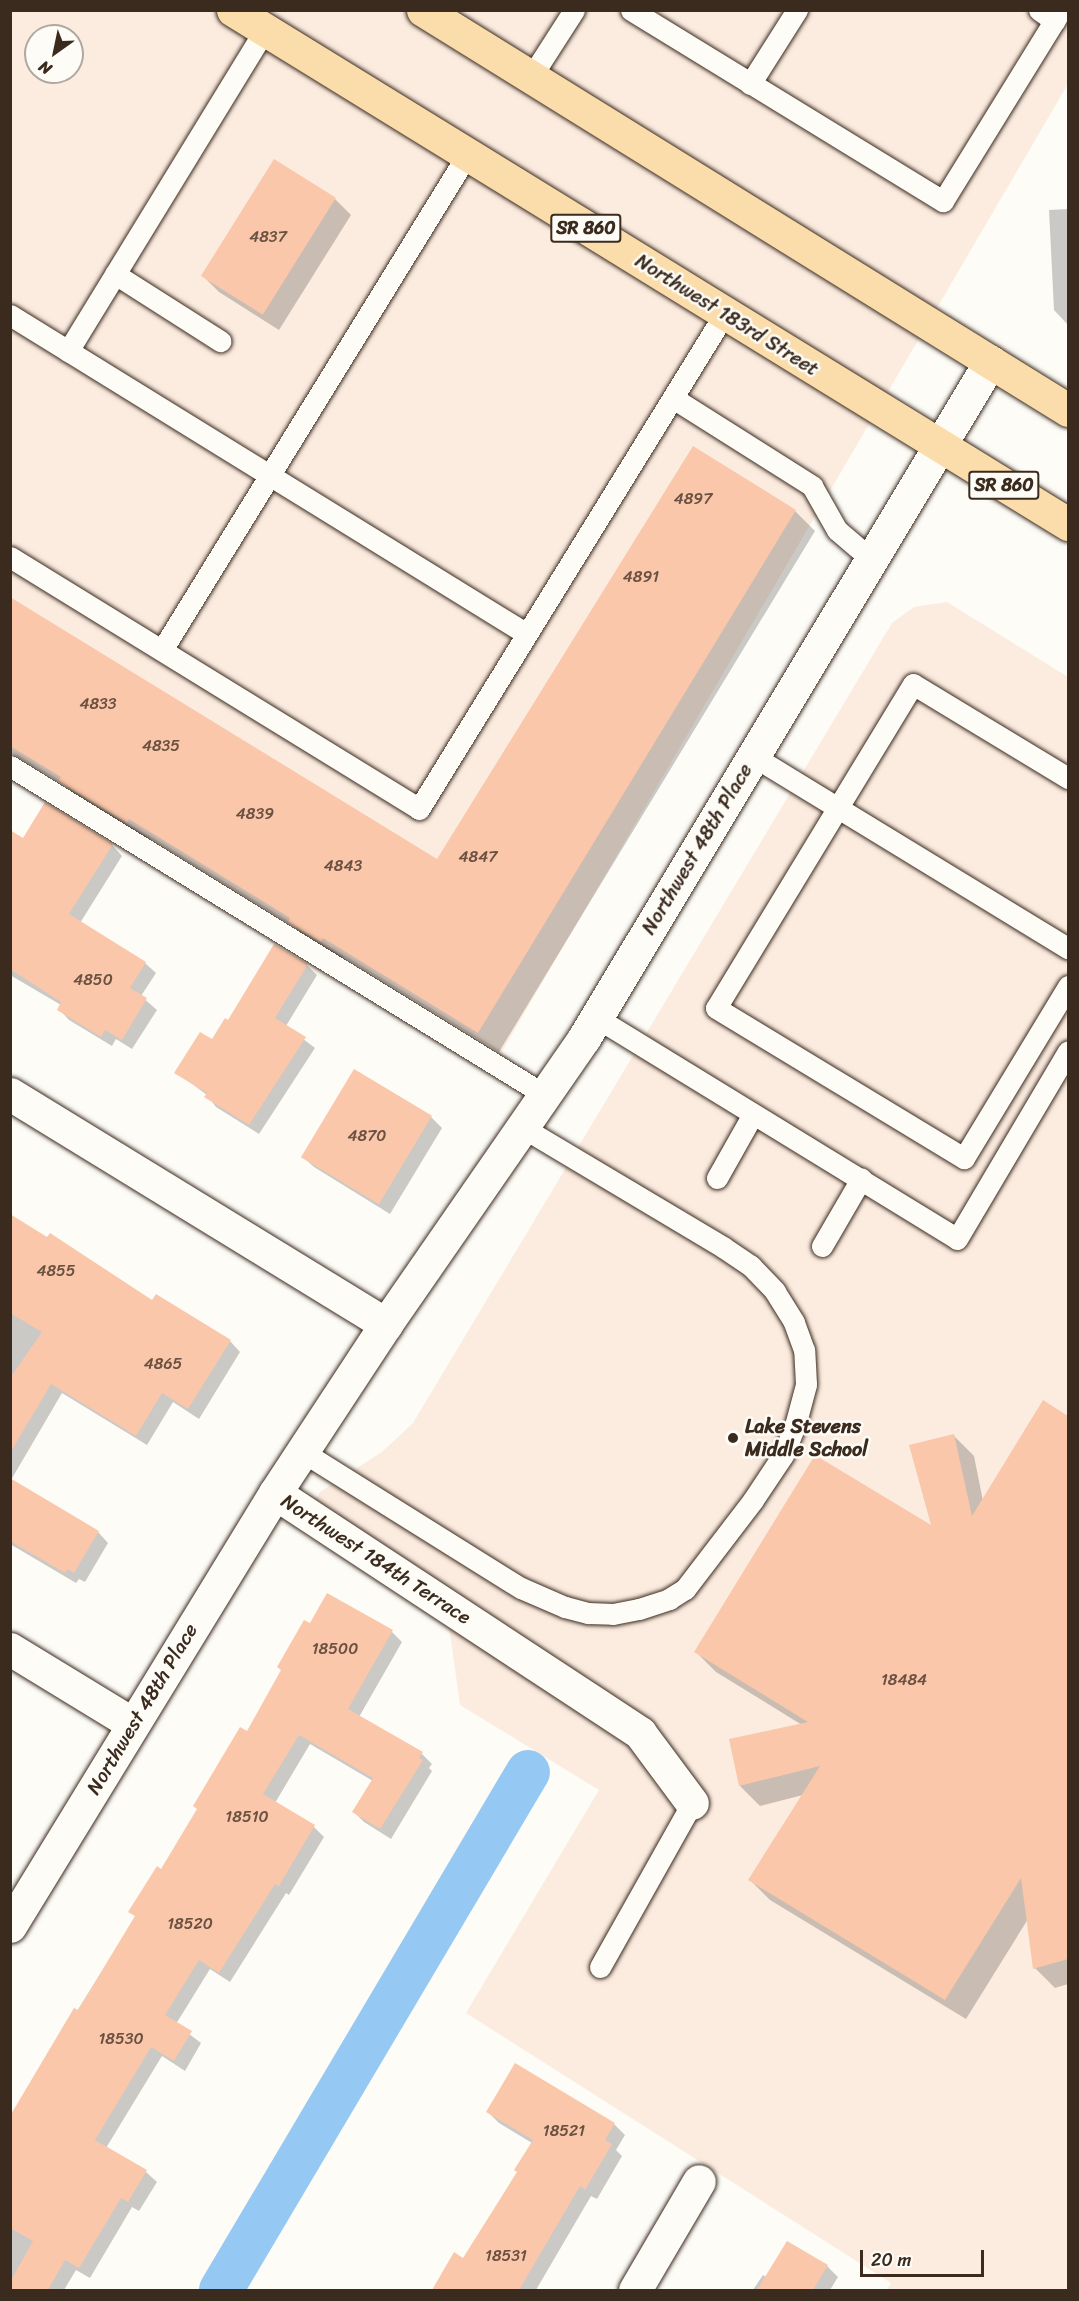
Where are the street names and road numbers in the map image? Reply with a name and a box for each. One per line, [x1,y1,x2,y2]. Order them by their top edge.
road number: SR 860 [550,213,622,243]
street label: Northwest 183rd Street [631,249,823,381]
road number: SR 860 [968,470,1040,500]
street label: Northwest 48th Place [636,759,758,939]
street label: Northwest 184th Terrace [277,1489,475,1629]
street label: Northwest 48th Place [81,1619,203,1799]

